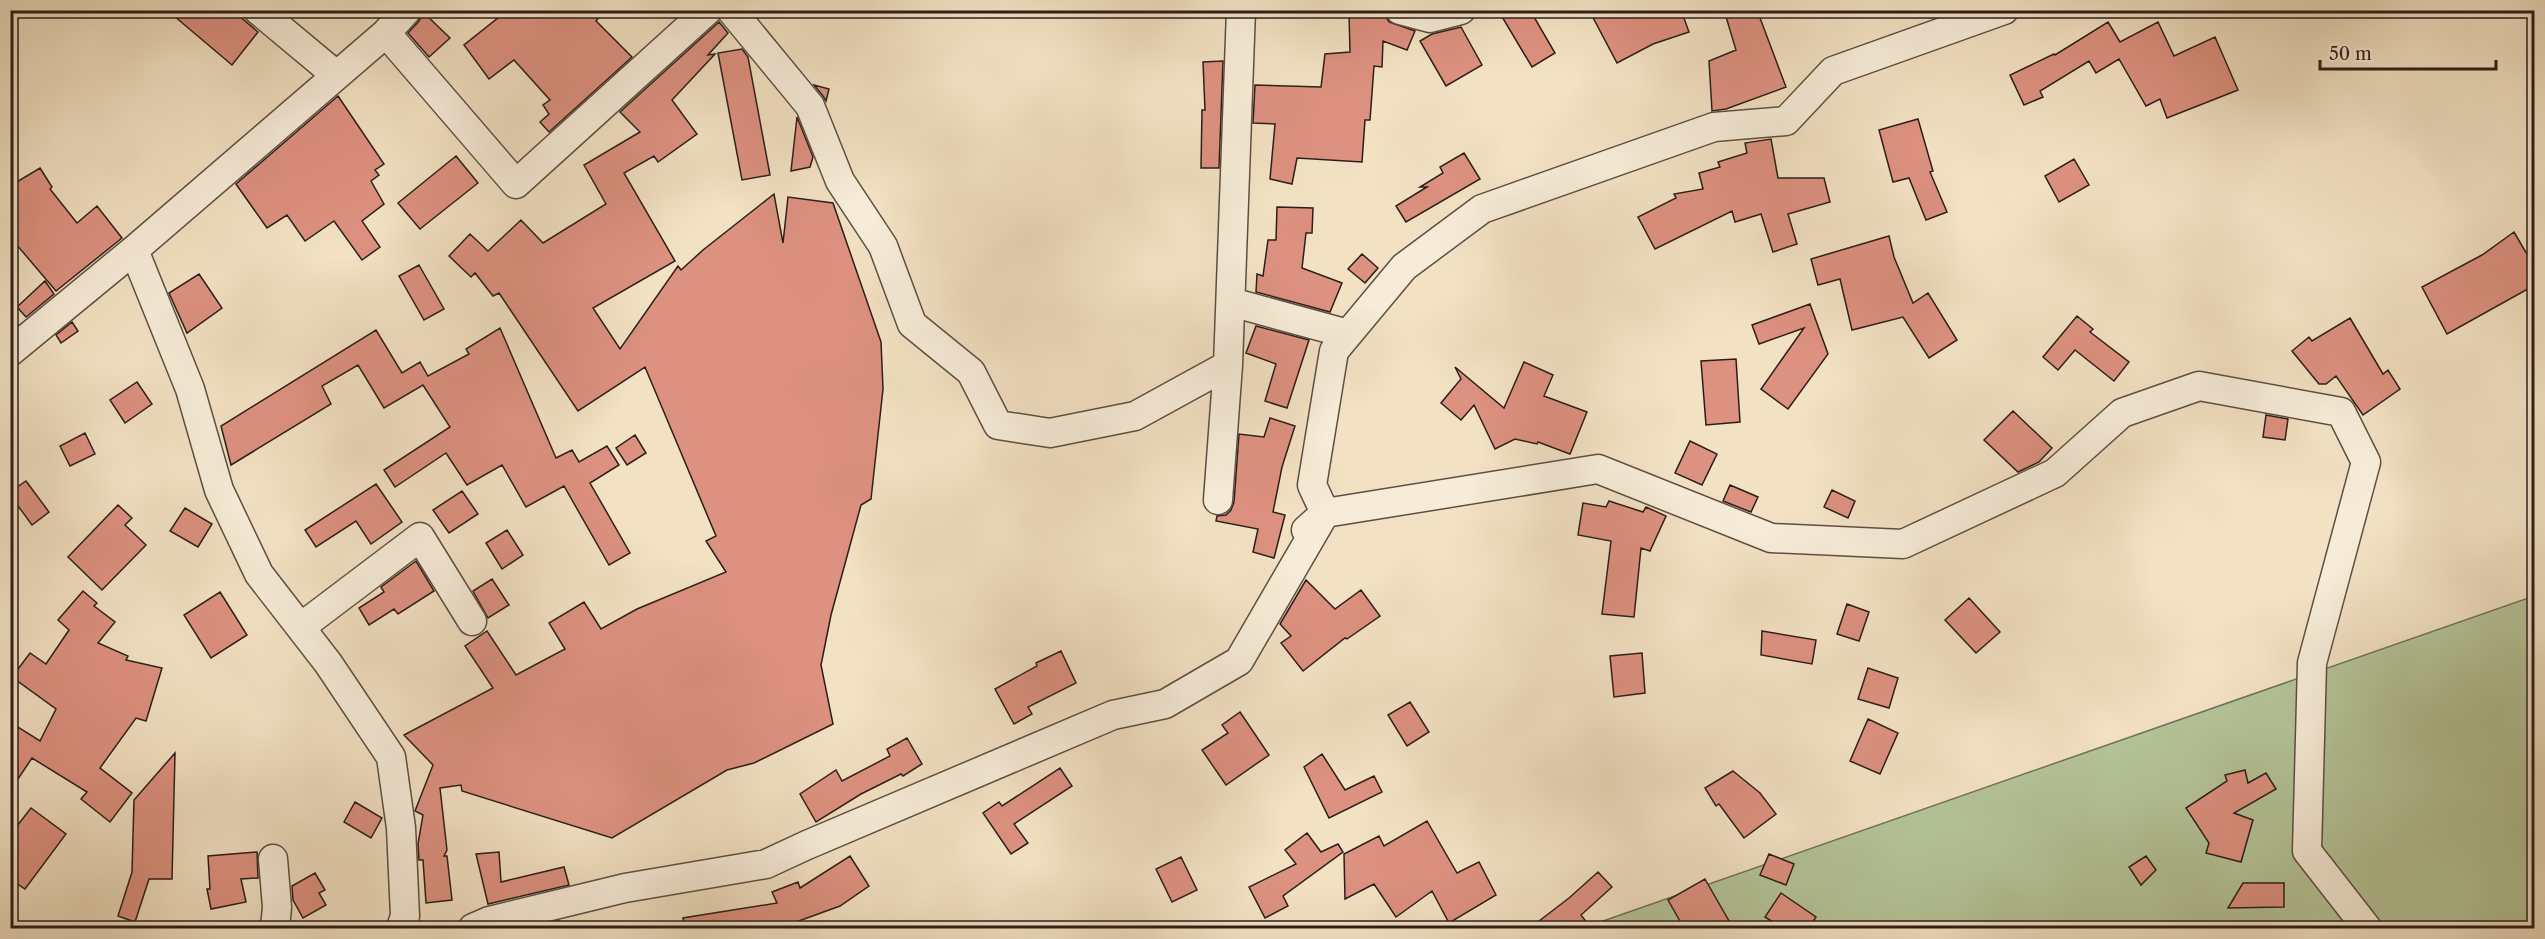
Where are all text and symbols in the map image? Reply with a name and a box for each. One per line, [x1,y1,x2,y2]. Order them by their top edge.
scale bar [2320,33,2496,71]
text: 50 m [2329,43,2372,65]

